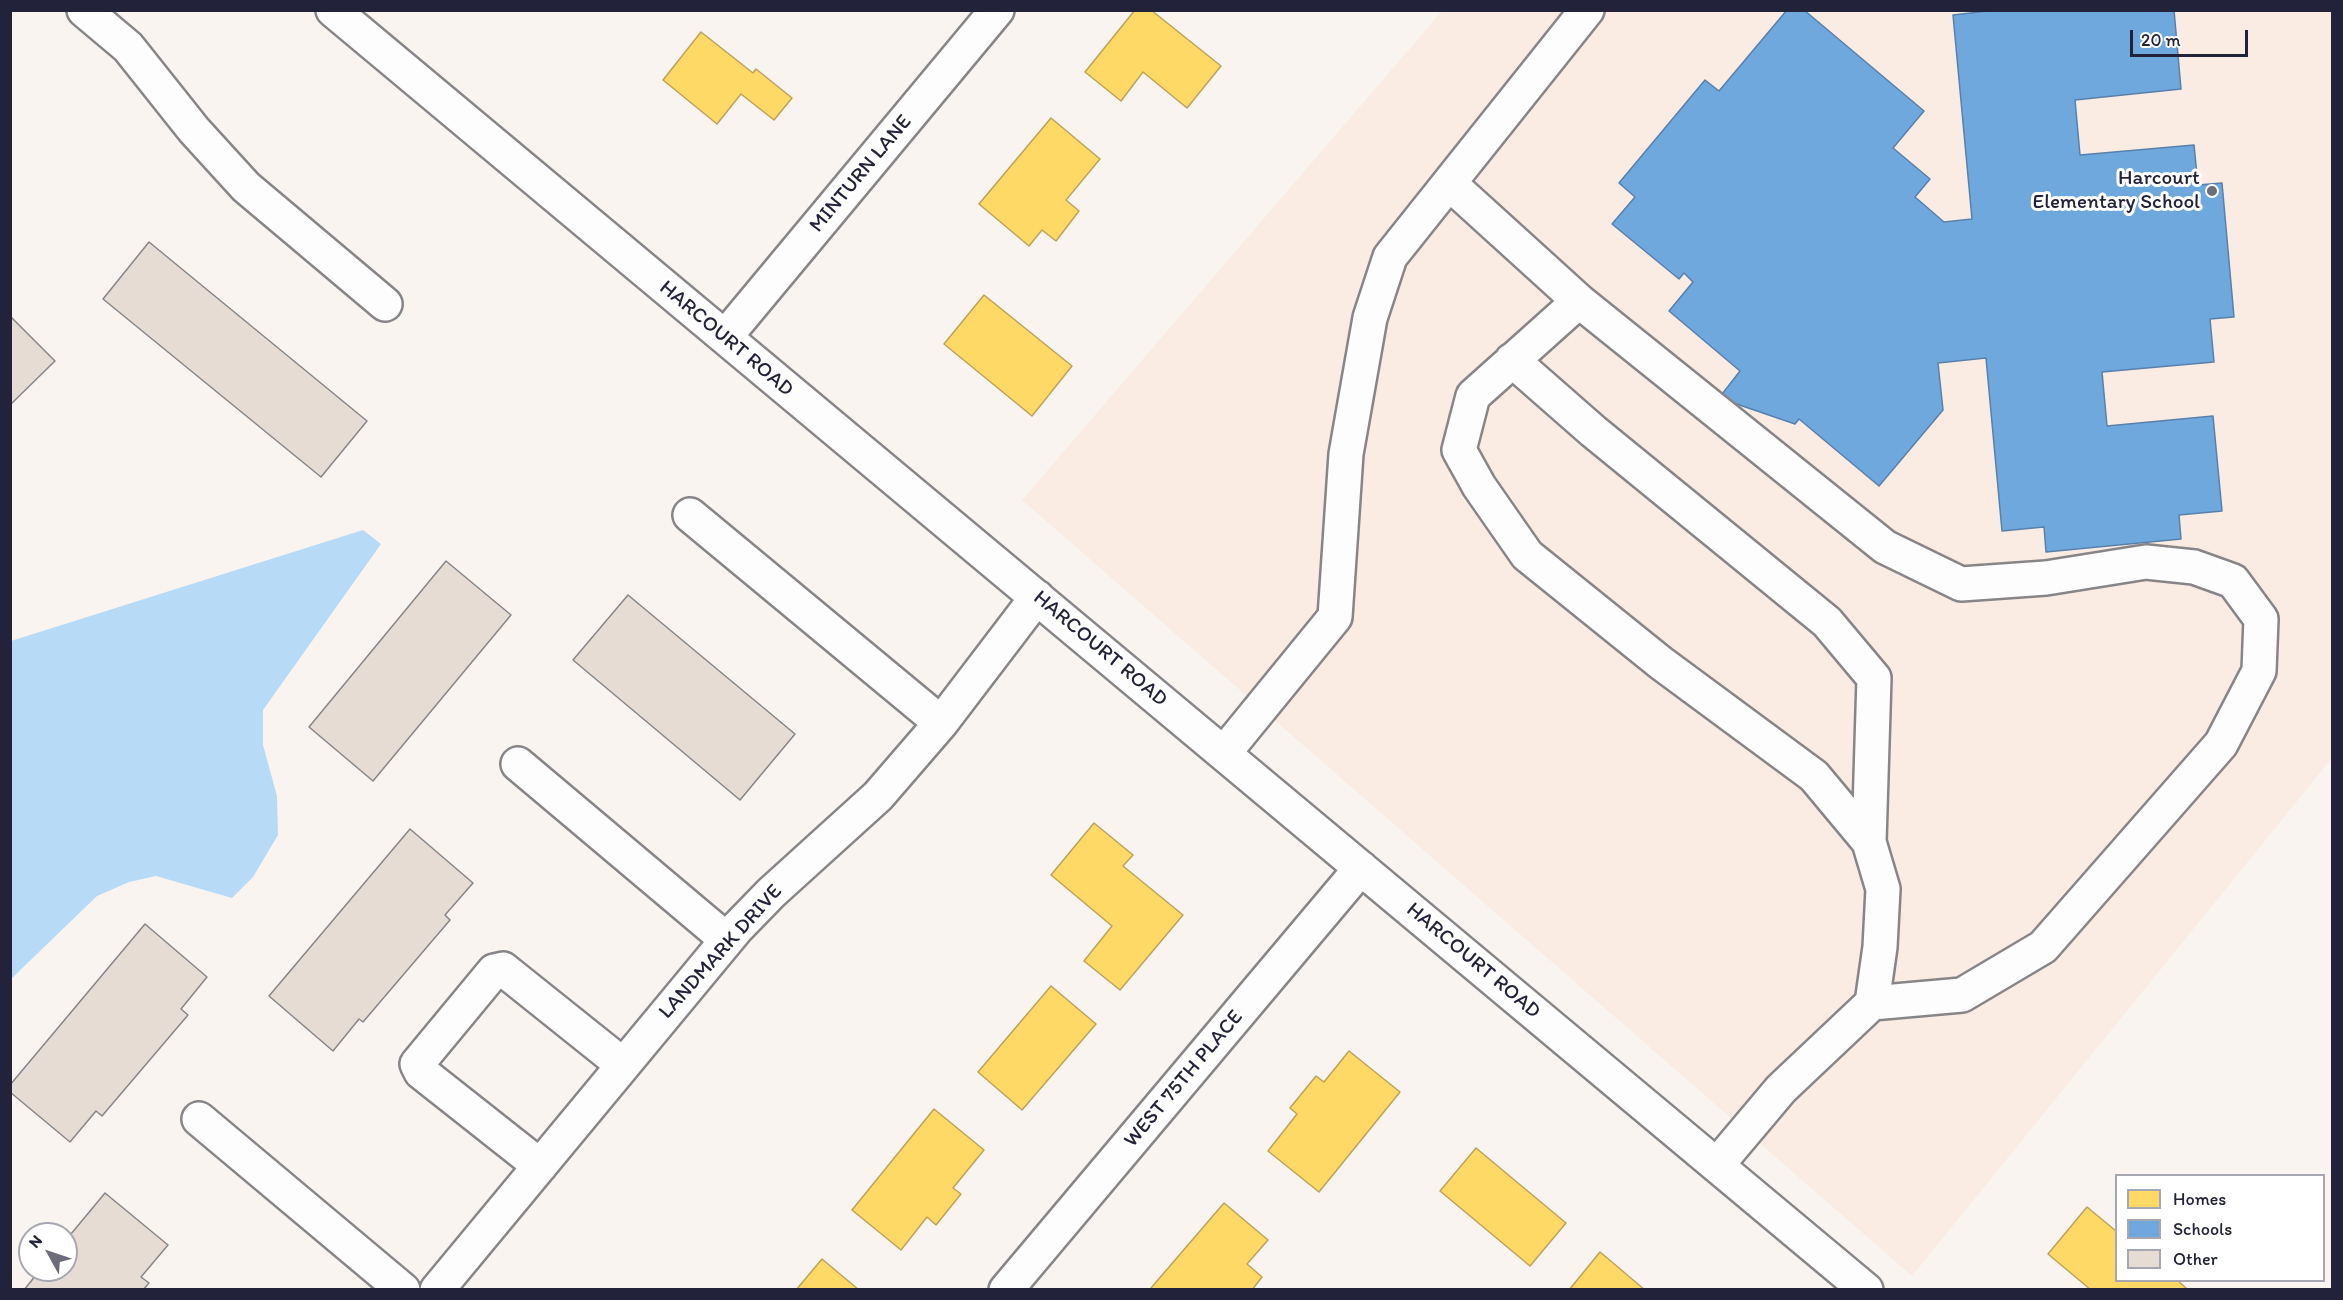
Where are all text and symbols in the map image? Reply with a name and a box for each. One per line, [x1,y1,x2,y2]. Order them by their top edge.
scale bar [2133,18,2252,56]
text: 20 m [2141,29,2181,51]
street label: MINTURN LANE [804,110,918,238]
place label: Harcourt Elementary School [2033,166,2200,216]
marker: Harcourt Elementary School [2205,184,2219,198]
street label: HARCOURT ROAD [654,276,798,402]
street label: HARCOURT ROAD [1028,586,1172,712]
street label: LANDMARK DRIVE [654,880,788,1024]
street label: HARCOURT ROAD [1401,898,1545,1024]
street label: WEST 75TH PLACE [1119,1005,1249,1153]
legend [2115,1174,2325,1282]
text: Homes [2173,1188,2226,1210]
text: Schools [2173,1218,2232,1240]
north arrow [18,1222,78,1282]
text: N [25,1231,46,1252]
text: Other [2173,1248,2218,1270]

